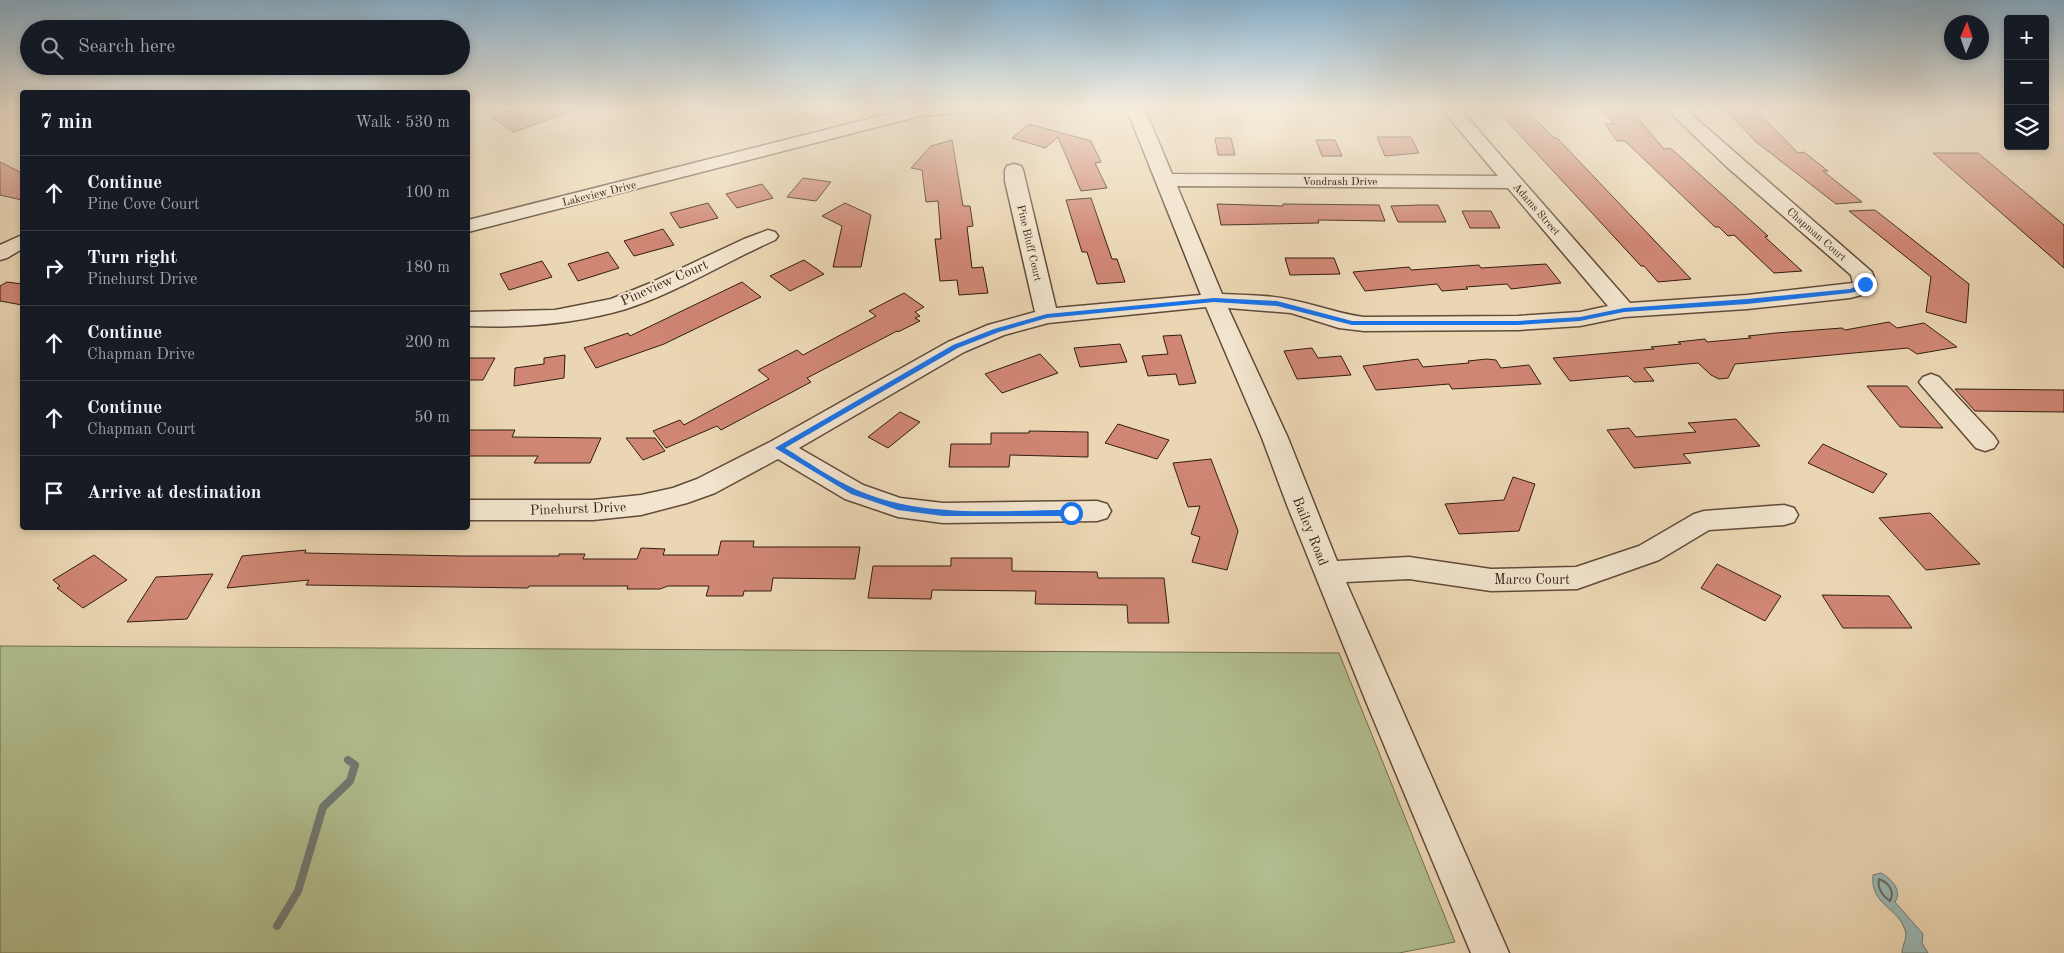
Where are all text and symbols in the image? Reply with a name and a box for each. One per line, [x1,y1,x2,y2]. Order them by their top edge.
north arrow [1944,15,1989,60]
map controls [2004,15,2049,150]
button: + [2004,15,2049,60]
search box [20,20,470,75]
icon: search [38,34,66,62]
text: Search here [78,38,175,57]
button: − [2004,60,2049,105]
button: layers [2004,105,2049,150]
text: 7 min [40,112,93,133]
text: Walk · 530 m [355,115,450,131]
text: Continue [87,174,162,193]
street label: Vondrash Drive [1303,177,1377,188]
icon: ahead [40,179,68,207]
street label: Lakeview Drive [561,180,637,209]
street label: Adams Street [1510,182,1562,238]
text: 100 m [405,185,450,201]
text: Pine Cove Court [87,197,200,213]
street label: Pine Bluff Court [1014,204,1043,283]
street label: Chapman Court [1784,206,1848,264]
text: Turn right [87,249,177,268]
icon: right [40,254,68,282]
street label: Pineview Court [619,257,710,308]
text: 180 m [405,260,450,276]
text: Pinehurst Drive [87,272,197,288]
route end [1854,273,1877,296]
text: Continue [87,324,162,343]
icon: ahead [40,329,68,357]
text: 200 m [405,335,450,351]
text: Chapman Drive [87,347,195,363]
text: Continue [87,399,162,418]
icon: ahead [40,404,68,432]
text: 50 m [414,410,450,426]
text: Chapman Court [87,422,196,438]
icon: arrive [40,479,68,507]
text: Arrive at destination [87,484,261,503]
street label: Bailey Road [1290,495,1330,568]
street label: Pinehurst Drive [529,500,627,518]
route start [1060,502,1083,525]
street label: Marco Court [1494,573,1570,587]

